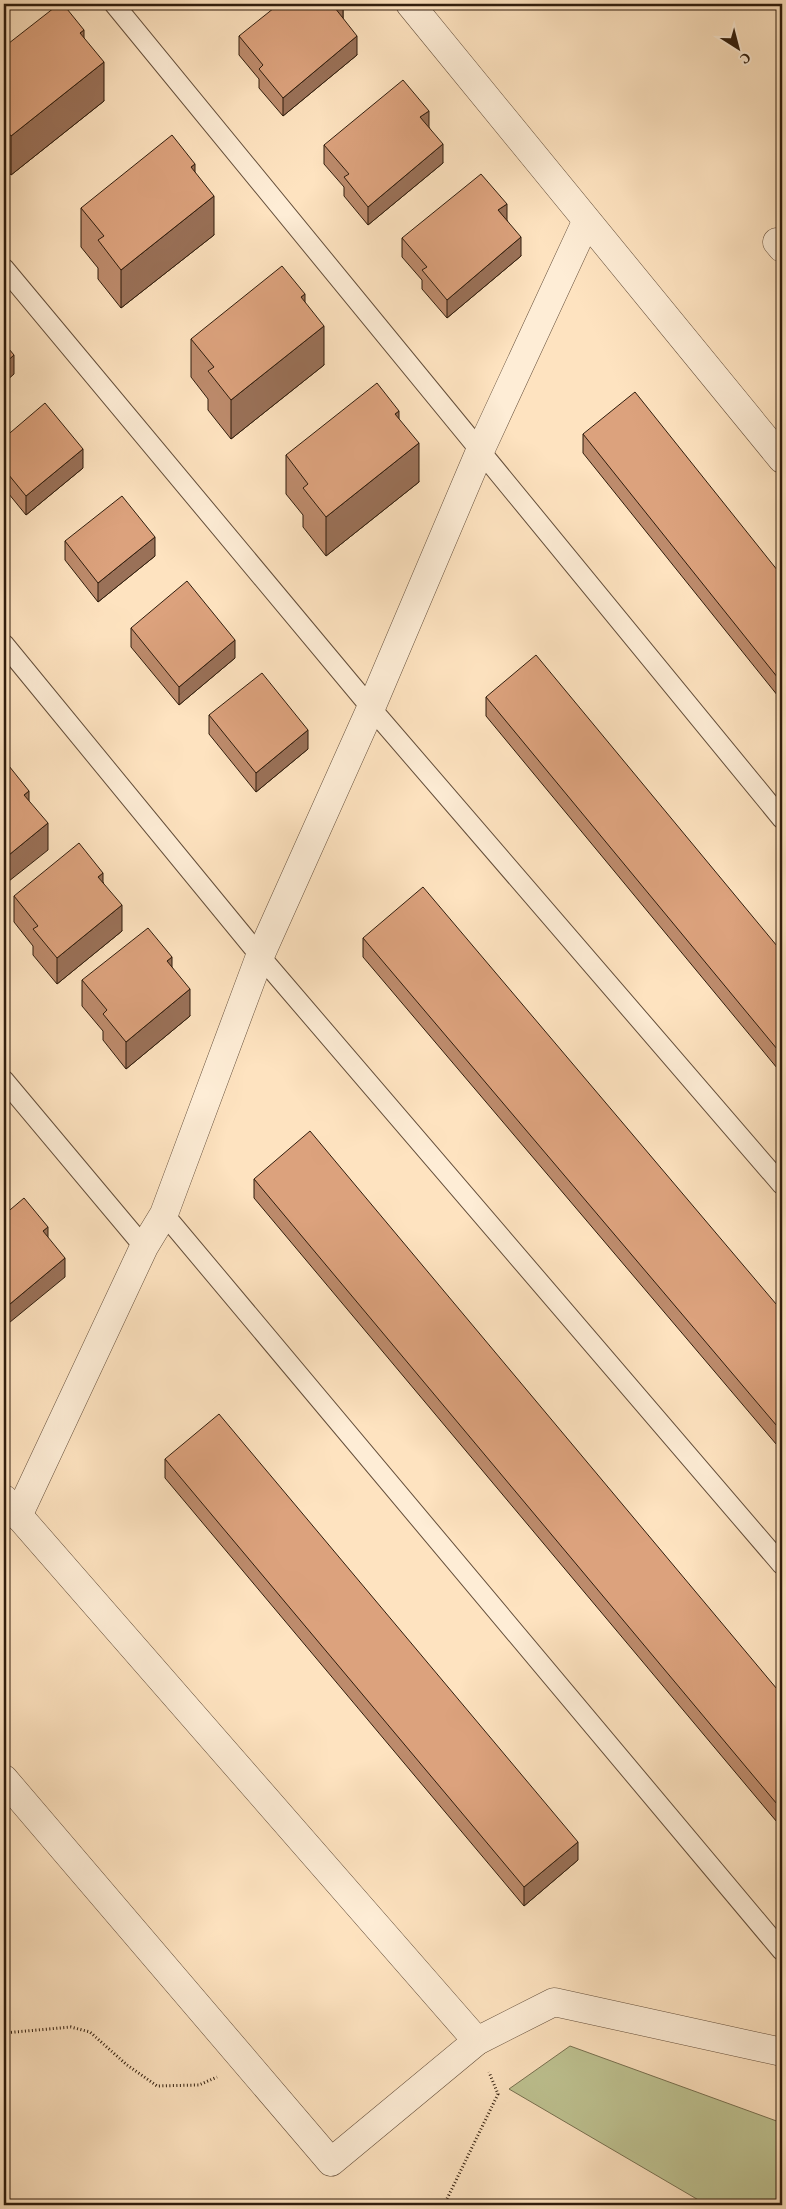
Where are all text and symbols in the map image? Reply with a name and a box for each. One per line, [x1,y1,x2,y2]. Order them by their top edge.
north arrow [714,22,764,72]
text: С [736,47,754,68]

